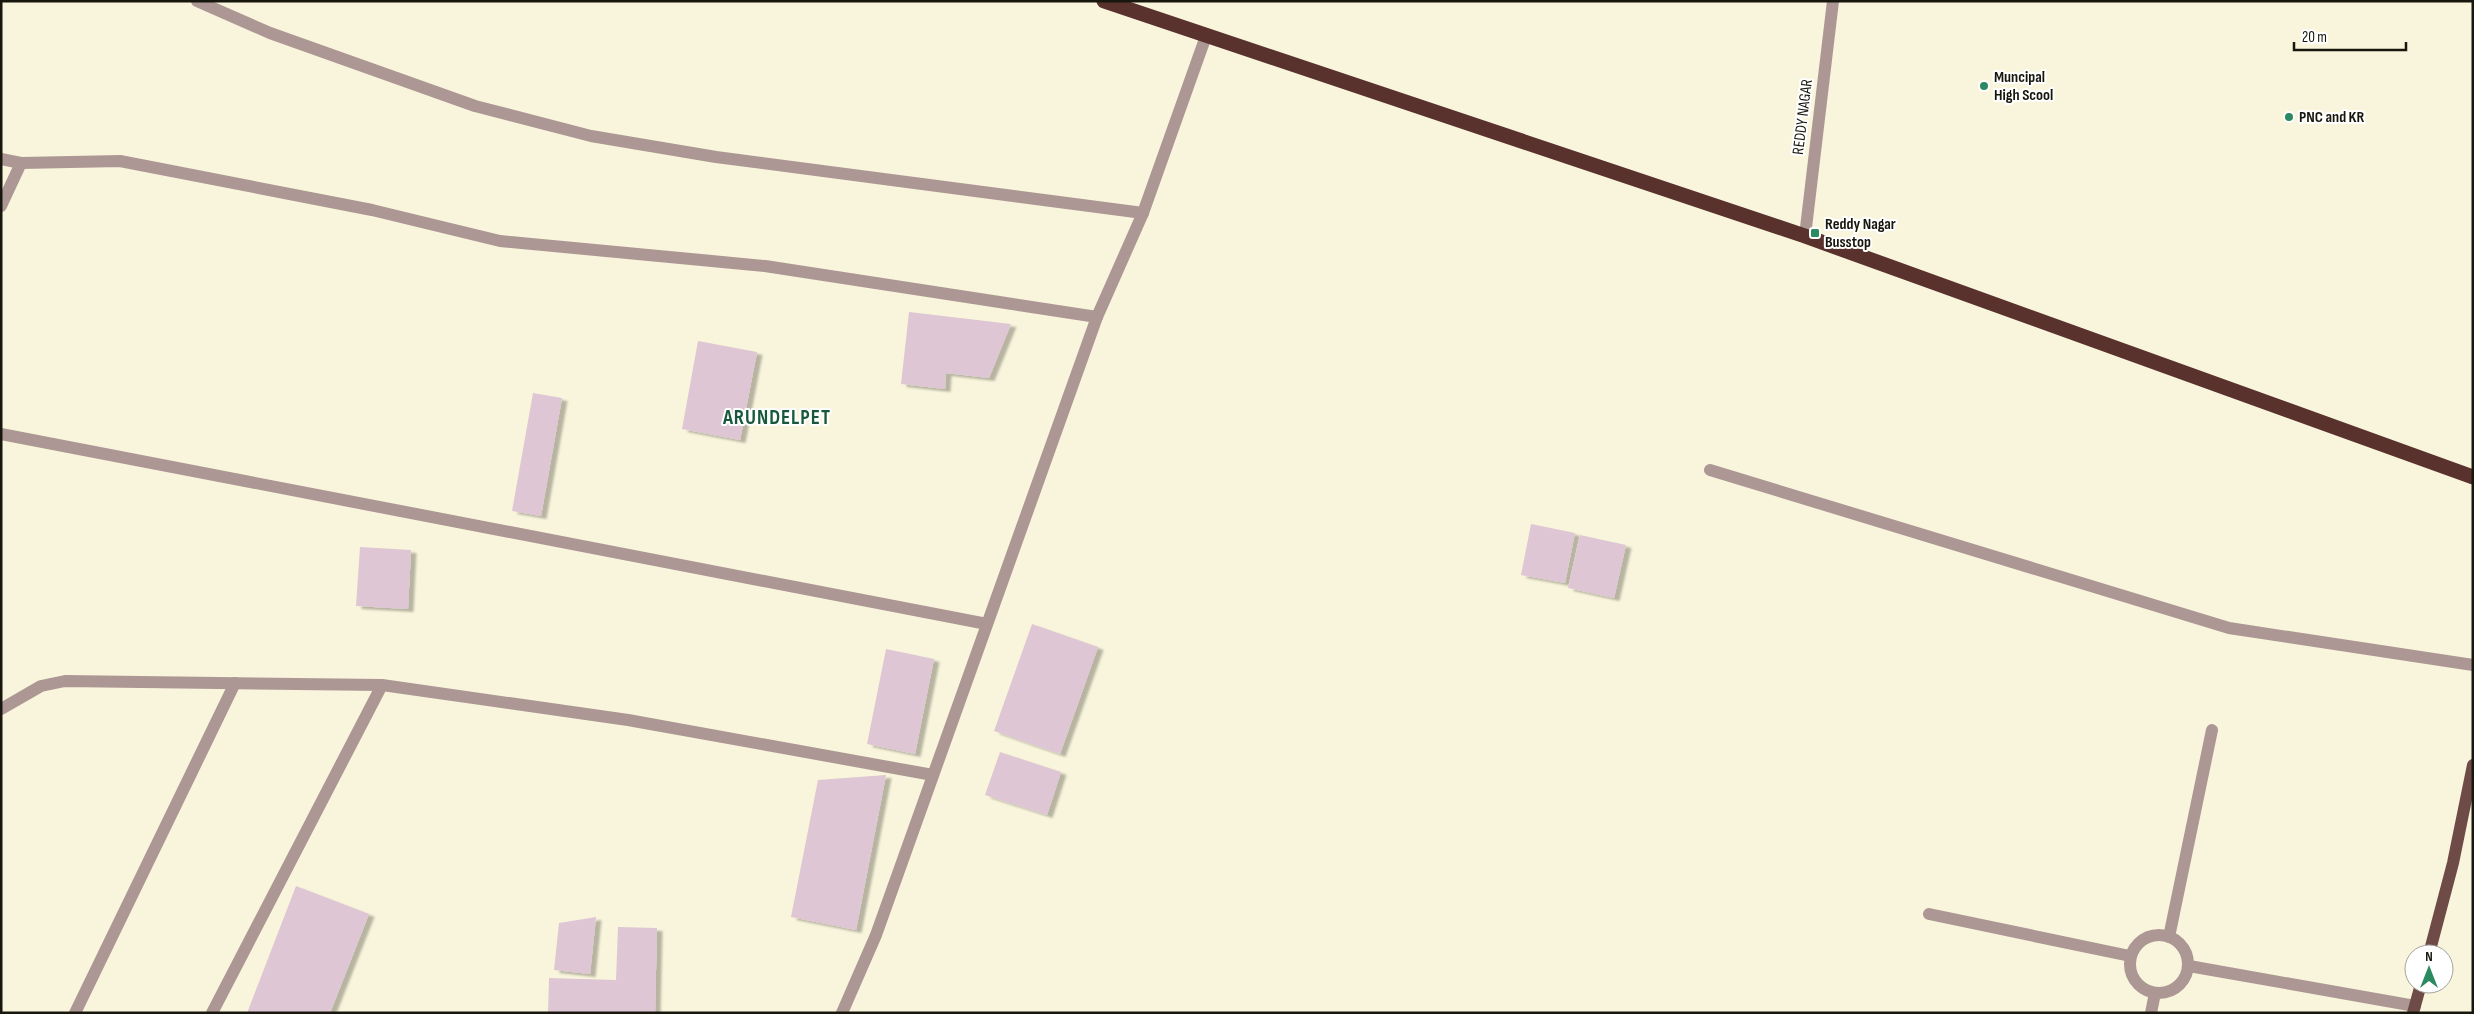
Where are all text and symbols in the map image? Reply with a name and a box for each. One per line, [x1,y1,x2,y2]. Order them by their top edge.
scale bar [2294,20,2406,52]
text: 20 m [2302,28,2327,47]
place label: Muncipal High Scool [1994,68,2053,105]
street label: REDDY NAGAR [1789,78,1817,156]
marker: Muncipal High Scool [1978,80,1990,92]
place label: PNC and KR [2299,108,2364,127]
marker: PNC and KR [2283,111,2295,123]
place label: Reddy Nagar Busstop [1825,215,1896,252]
marker: Reddy Nagar Busstop [1809,227,1821,239]
district label: ARUNDELPET [722,405,831,430]
north arrow [2404,944,2454,994]
text: N [2425,948,2433,965]

